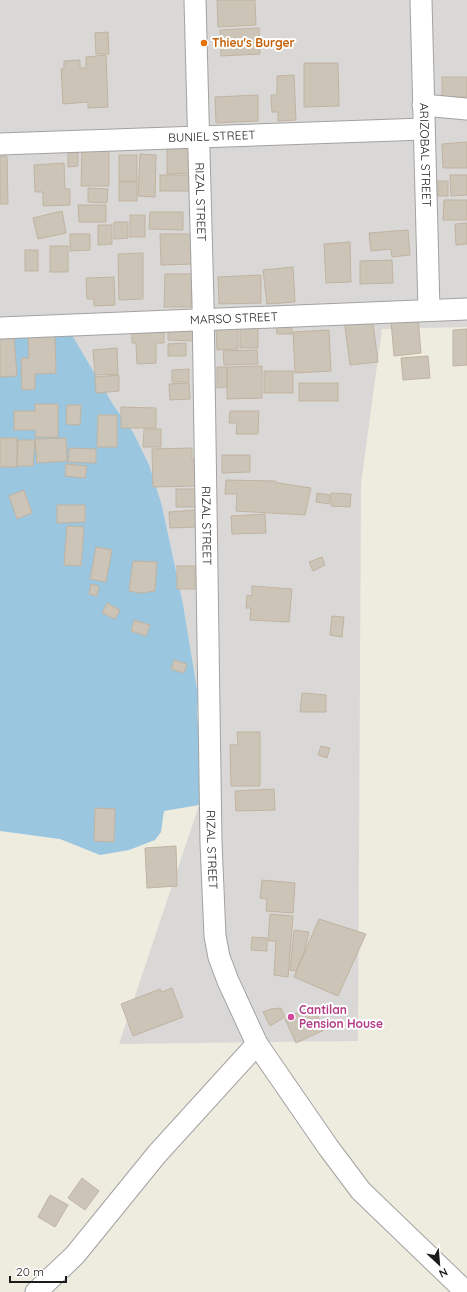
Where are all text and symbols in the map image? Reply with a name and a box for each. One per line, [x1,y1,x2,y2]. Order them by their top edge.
place label: Thieu's Burger [212,35,295,50]
marker: Thieu's Burger [199,38,209,48]
street label: ARIZOBAL STREET [417,103,434,207]
street label: BUNIEL STREET [168,127,256,145]
street label: RIZAL STREET [192,162,209,242]
street label: MARSO STREET [190,309,278,327]
street label: RIZAL STREET [199,486,215,566]
street label: RIZAL STREET [204,810,221,890]
place label: Cantilan Pension House [299,1002,383,1031]
marker: Cantilan Pension House [286,1012,296,1022]
north arrow [419,1244,459,1284]
scale bar [10,1258,66,1284]
text: 20 m [16,1264,44,1279]
text: N [437,1265,450,1281]

